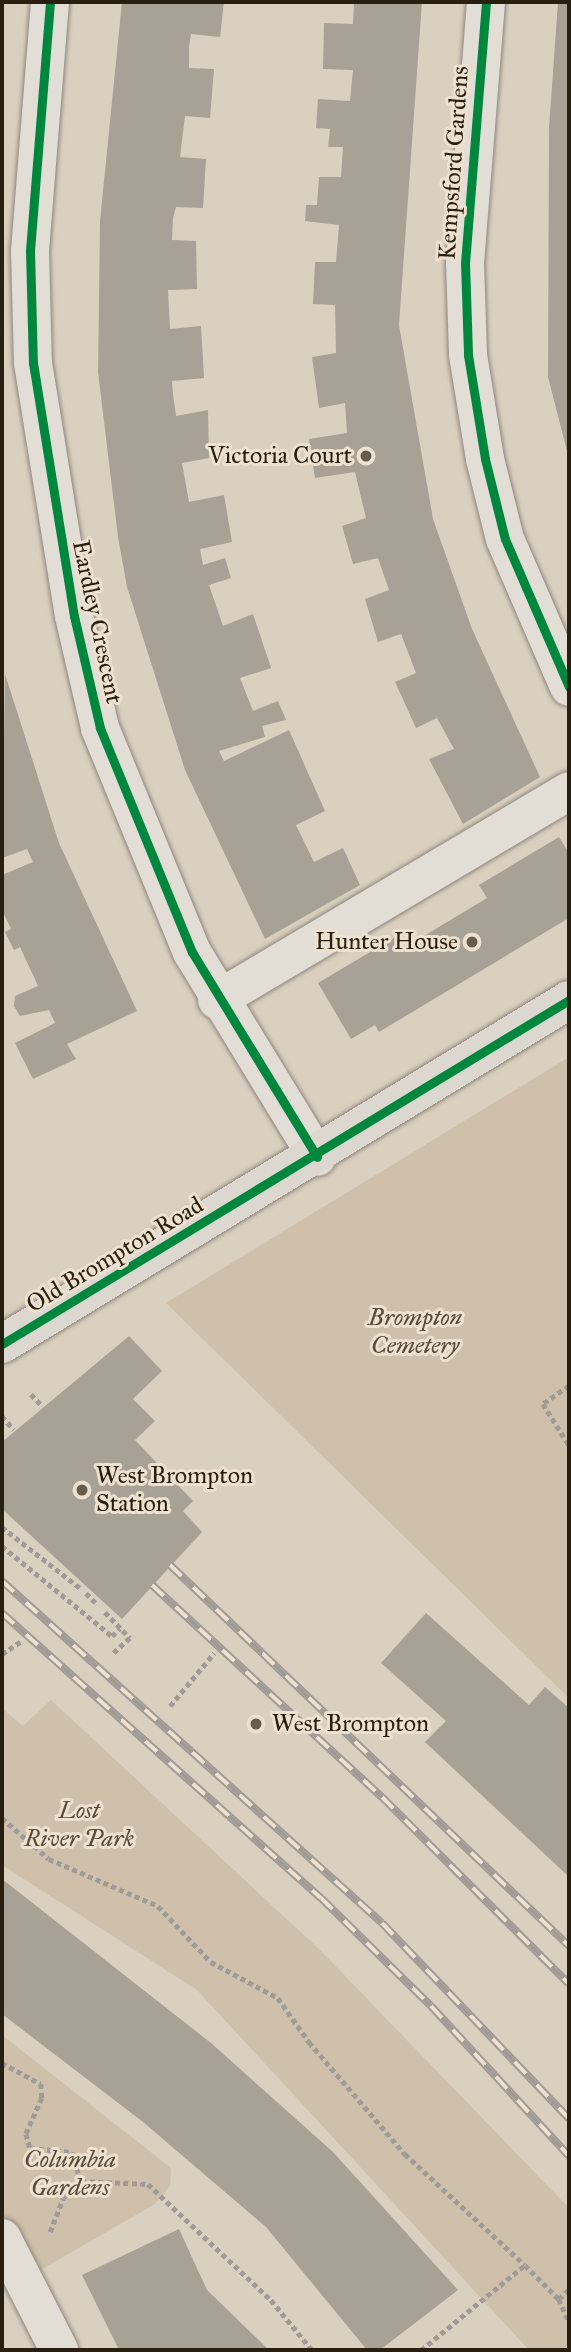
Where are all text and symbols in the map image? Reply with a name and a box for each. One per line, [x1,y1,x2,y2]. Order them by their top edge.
street label: Kempsford Gardens [433,65,475,261]
place label: Victoria Court [208,442,352,470]
marker: Victoria Court [358,448,374,464]
street label: Eardley Crescent [66,538,128,706]
place label: Hunter House [315,928,458,956]
marker: Hunter House [464,934,480,950]
street label: Old Brompton Road [21,1191,209,1319]
park label: Brompton Cemetery [368,1304,462,1360]
place label: West Brompton Station [96,1462,253,1518]
marker: West Brompton Station [74,1482,90,1498]
place label: West Brompton [272,1710,429,1738]
marker: West Brompton [246,1714,266,1734]
park label: Lost River Park [24,1797,134,1853]
park label: Columbia Gardens [24,2146,116,2202]

